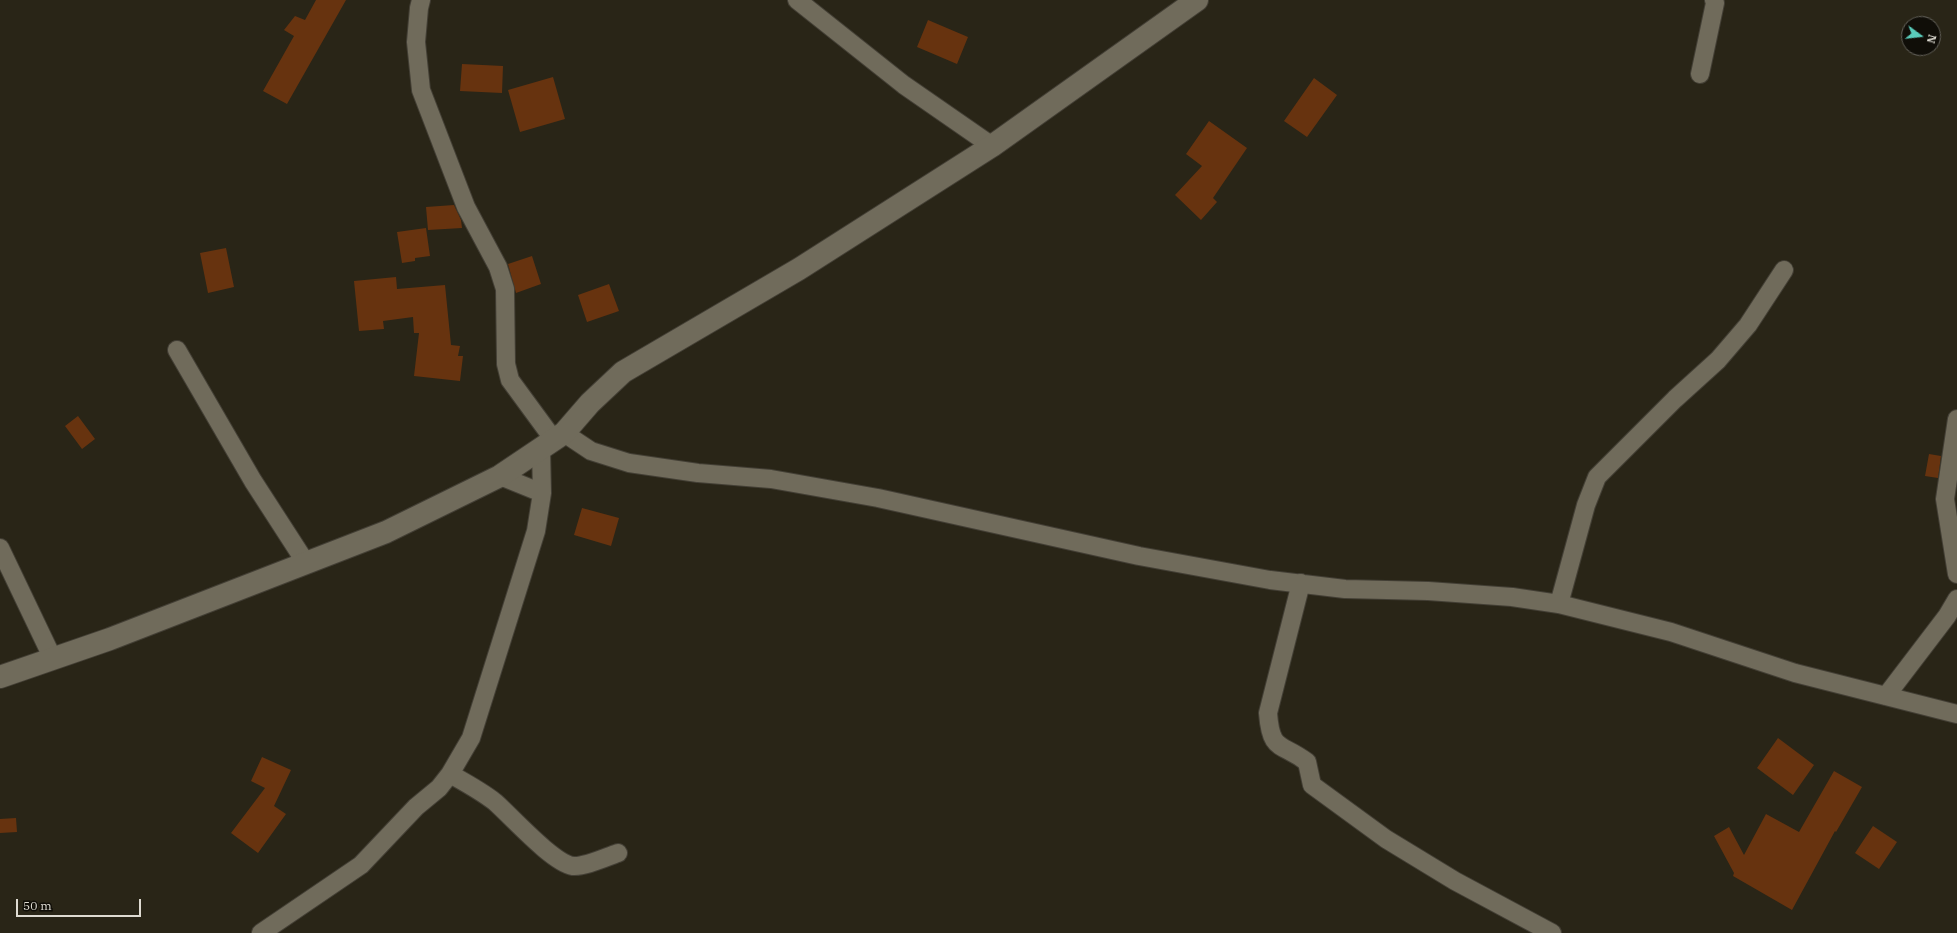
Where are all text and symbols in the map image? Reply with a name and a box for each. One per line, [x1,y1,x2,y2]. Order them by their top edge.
north arrow [1901,16,1941,56]
text: N [1924,33,1940,45]
scale bar [18,891,143,917]
text: 50 m [23,898,52,913]

